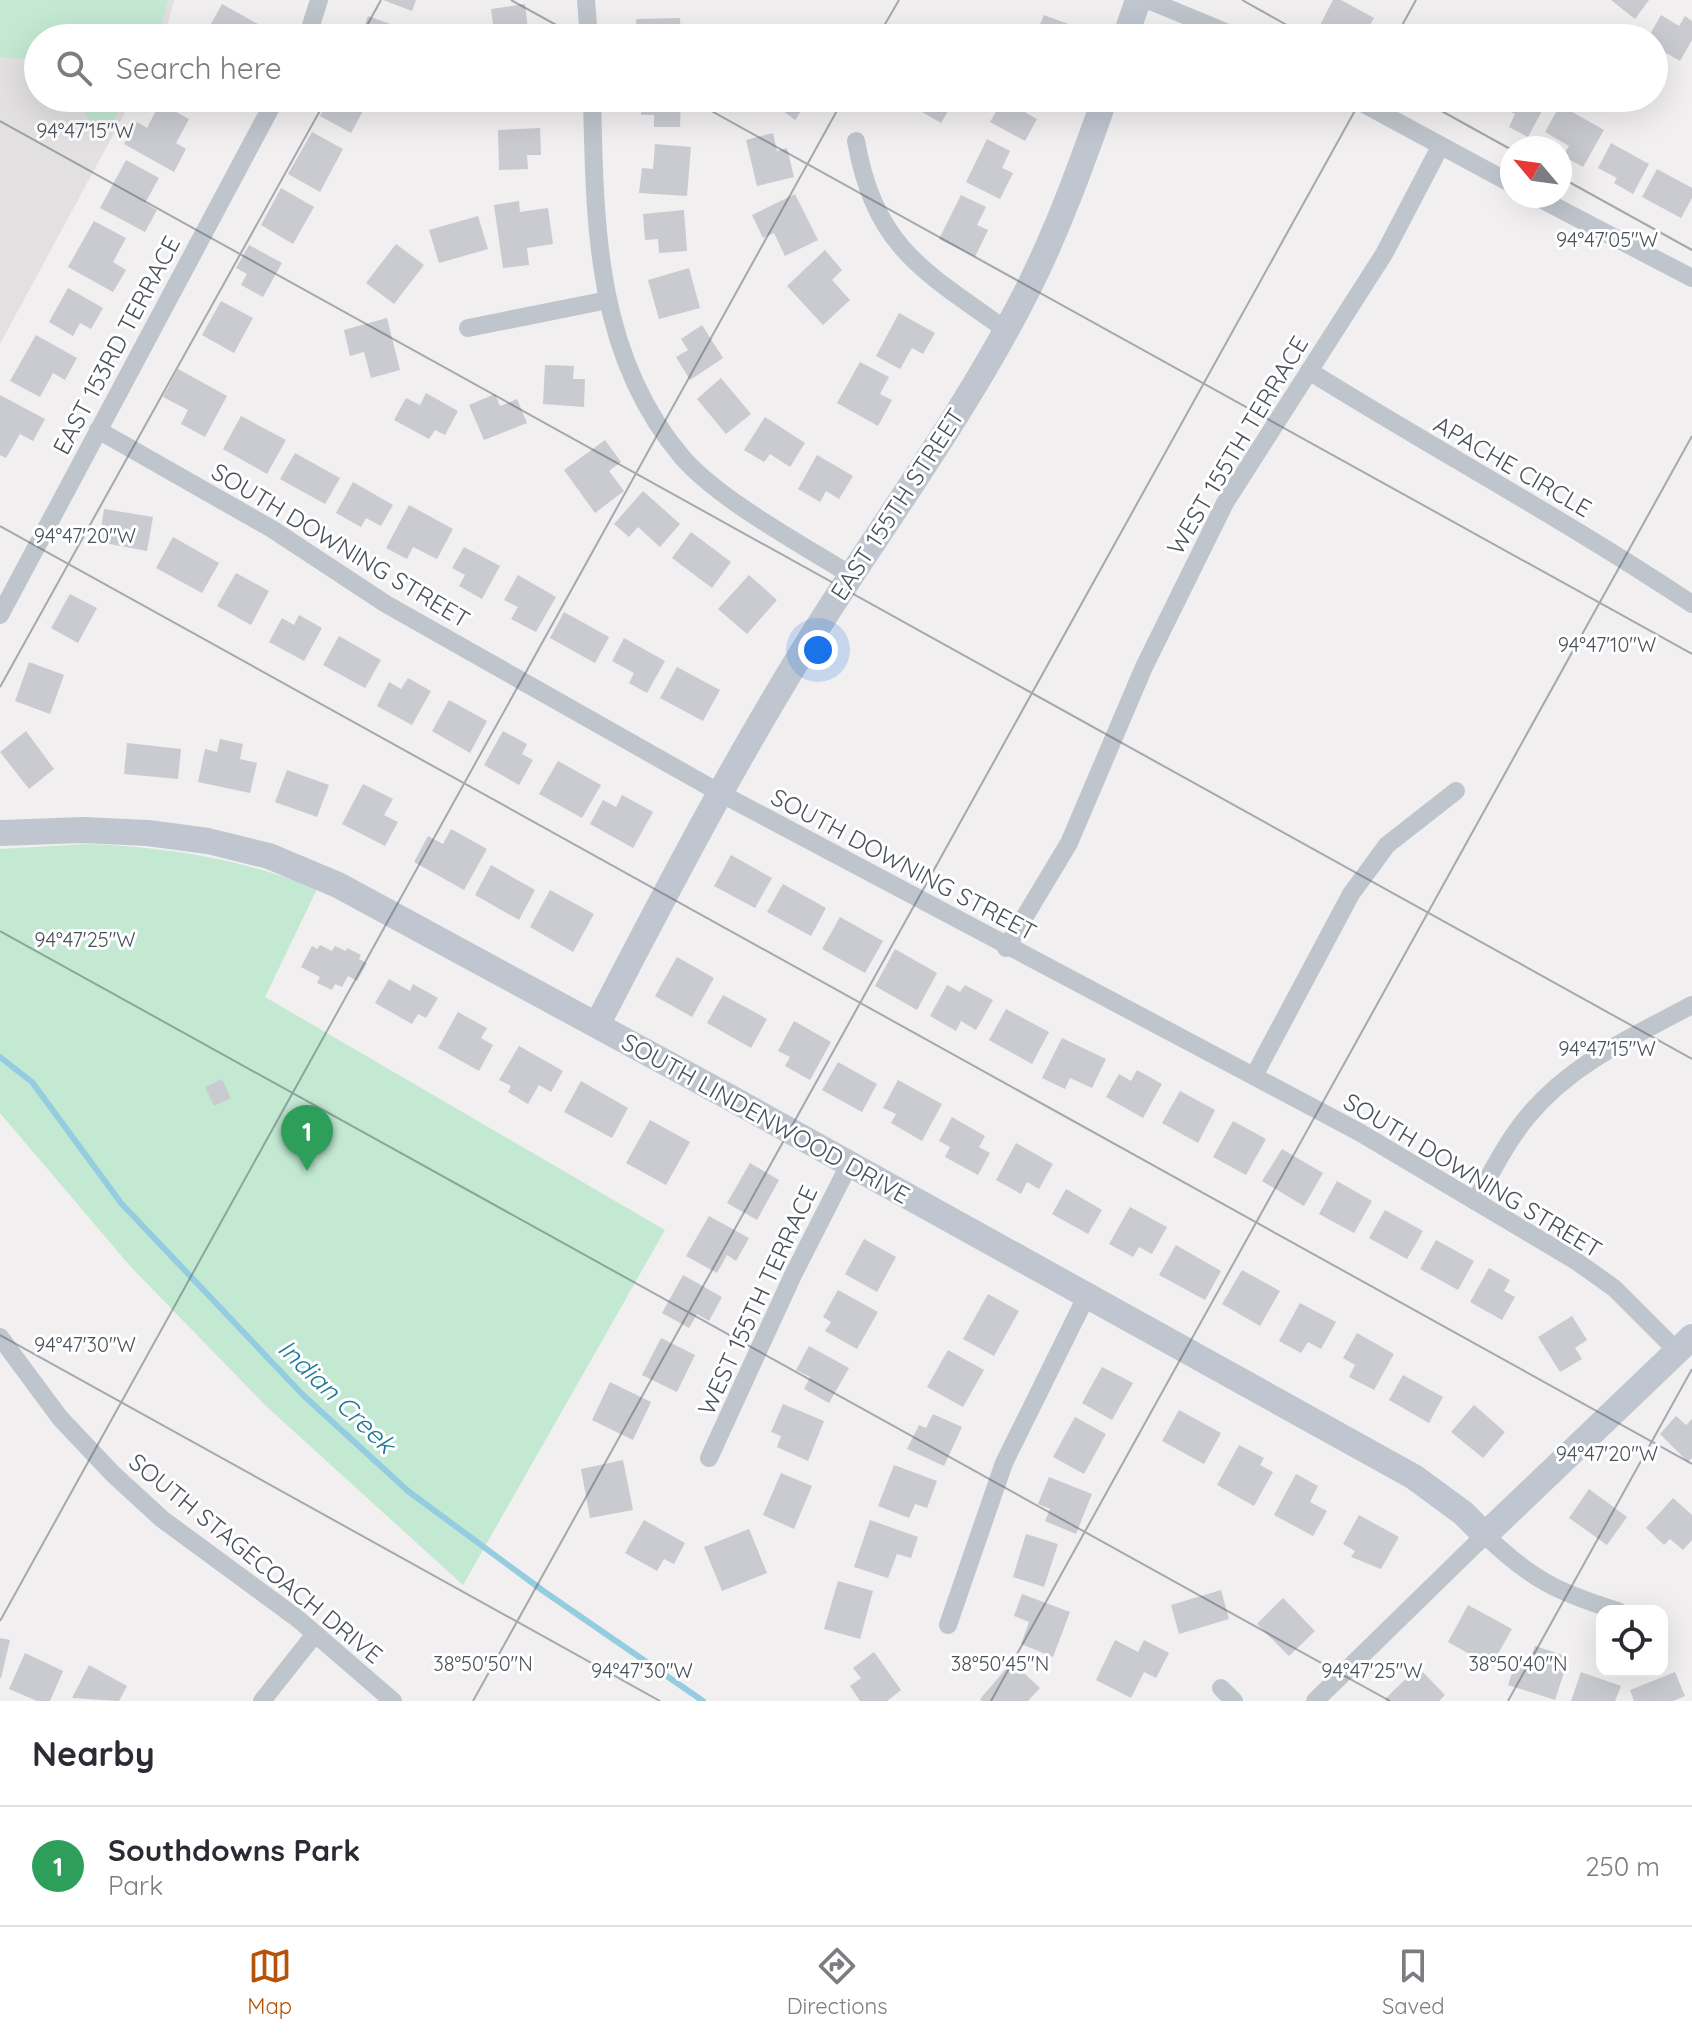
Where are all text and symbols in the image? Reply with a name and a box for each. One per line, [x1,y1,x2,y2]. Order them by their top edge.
search box [24,24,1668,112]
icon: search [52,46,96,90]
text: Search here [116,49,282,87]
text: 94°47'15"W [36,118,134,143]
north arrow [1500,136,1572,208]
text: 94°47'05"W [1556,227,1658,252]
street label: EAST 153RD TERRACE [46,231,186,459]
street label: WEST 155TH TERRACE [1160,330,1314,560]
street label: EAST 155TH STREET [824,402,970,606]
street label: APACHE CIRCLE [1429,409,1597,523]
street label: SOUTH DOWNING STREET [206,456,476,634]
text: 94°47'20"W [34,523,136,548]
your location [798,630,838,670]
text: 94°47'10"W [1558,632,1656,657]
street label: SOUTH DOWNING STREET [766,781,1042,947]
text: 94°47'25"W [34,927,136,952]
street label: SOUTH LINDENWOOD DRIVE [617,1026,915,1210]
text: 94°47'15"W [1558,1036,1656,1061]
street label: SOUTH DOWNING STREET [1338,1086,1608,1264]
pin: 1 [281,1105,333,1171]
street label: WEST 155TH TERRACE [691,1180,823,1420]
text: 94°47'30"W [34,1332,136,1357]
water label: Indian Creek [271,1332,404,1462]
text: 94°47'20"W [1556,1441,1658,1466]
street label: SOUTH STAGECOACH DRIVE [123,1446,389,1670]
map controls [1596,1605,1668,1677]
button: locate [1596,1605,1668,1677]
text: 38°50'50"N [433,1651,533,1676]
text: 38°50'45"N [951,1651,1049,1676]
text: 38°50'40"N [1468,1651,1568,1676]
text: 94°47'30"W [591,1658,693,1683]
text: 94°47'25"W [1321,1658,1423,1683]
text: Nearby [32,1732,155,1775]
text: Southdowns Park [108,1831,360,1869]
text: 1 [53,1850,63,1883]
text: 250 m [1585,1850,1660,1883]
text: Park [108,1869,163,1902]
tab: Map [247,1944,292,2020]
tab: Directions [787,1944,887,2020]
tab: Saved [1382,1944,1445,2020]

